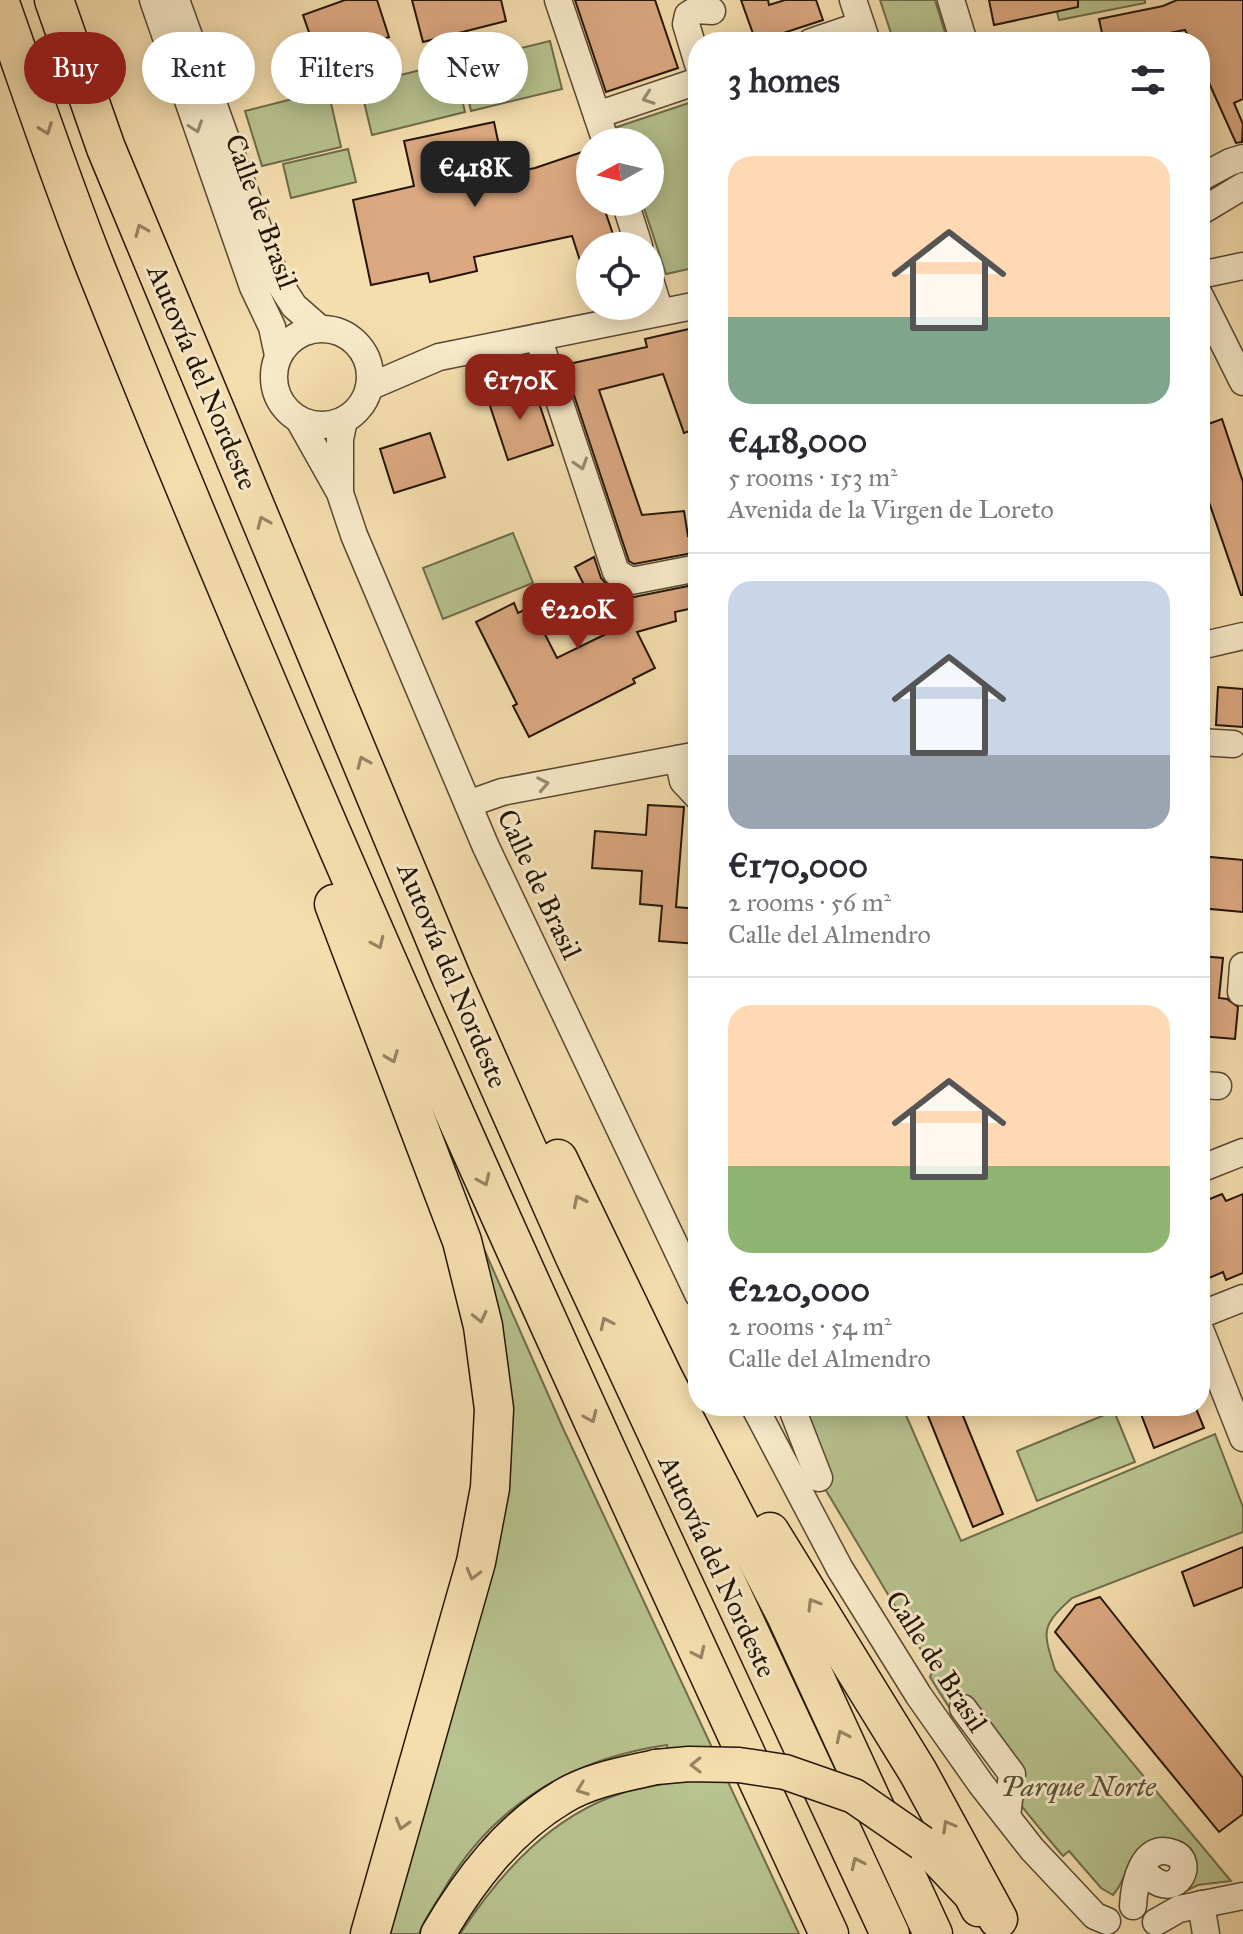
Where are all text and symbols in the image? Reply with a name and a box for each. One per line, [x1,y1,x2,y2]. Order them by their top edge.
chip: Buy [24,32,126,104]
chip: Rent [142,32,255,104]
chip: Filters [271,32,402,104]
chip: New [418,32,528,104]
icon: filters [1126,58,1170,102]
text: 3 homes [728,60,840,101]
one-way arrow [641,89,655,105]
one-way arrow [187,119,203,133]
one-way arrow [36,121,52,135]
north arrow [576,128,664,216]
map controls [576,128,664,320]
street label: Calle de Brasil [217,129,306,293]
pin: €418K [419,141,531,209]
text: €418K [439,151,511,183]
icon: home [877,208,1021,352]
one-way arrow [134,224,151,238]
button: locate [576,232,664,320]
street label: Autovía del Nordeste [139,258,266,495]
pin: €170K [464,354,576,422]
text: €170K [483,364,557,396]
text: €418,000 [728,420,867,461]
one-way arrow [571,457,587,471]
text: 5 rooms · 153 m² [728,461,898,493]
text: Avenida de la Virgen de Loreto [728,493,1054,525]
one-way arrow [256,516,272,530]
pin: €220K [522,583,634,651]
text: €220K [541,593,615,625]
icon: home [877,633,1021,777]
one-way arrow [356,756,373,770]
one-way arrow [536,776,550,793]
street label: Calle de Brasil [490,804,590,965]
text: €170,000 [728,845,868,886]
street label: Autovía del Nordeste [389,856,516,1093]
text: 2 rooms · 56 m² [728,886,891,918]
text: Calle del Almendro [728,918,931,950]
one-way arrow [368,934,384,949]
one-way arrow [382,1049,399,1063]
icon: home [877,1057,1021,1201]
one-way arrow [474,1172,490,1186]
one-way arrow [573,1195,589,1210]
text: €220,000 [728,1269,870,1310]
one-way arrow [471,1310,488,1323]
text: 2 rooms · 54 m² [728,1310,892,1342]
one-way arrow [599,1317,615,1331]
text: Calle del Almendro [728,1342,931,1374]
one-way arrow [581,1408,597,1423]
street label: Autovía del Nordeste [650,1449,784,1683]
one-way arrow [465,1567,482,1580]
street label: Calle de Brasil [878,1584,995,1739]
one-way arrow [807,1598,823,1613]
one-way arrow [689,1645,705,1660]
one-way arrow [836,1730,852,1744]
one-way arrow [689,1756,702,1773]
park label: Parque Norte [1000,1769,1156,1804]
one-way arrow [576,1779,590,1796]
one-way arrow [395,1817,411,1831]
one-way arrow [942,1820,958,1835]
one-way arrow [851,1857,867,1872]

